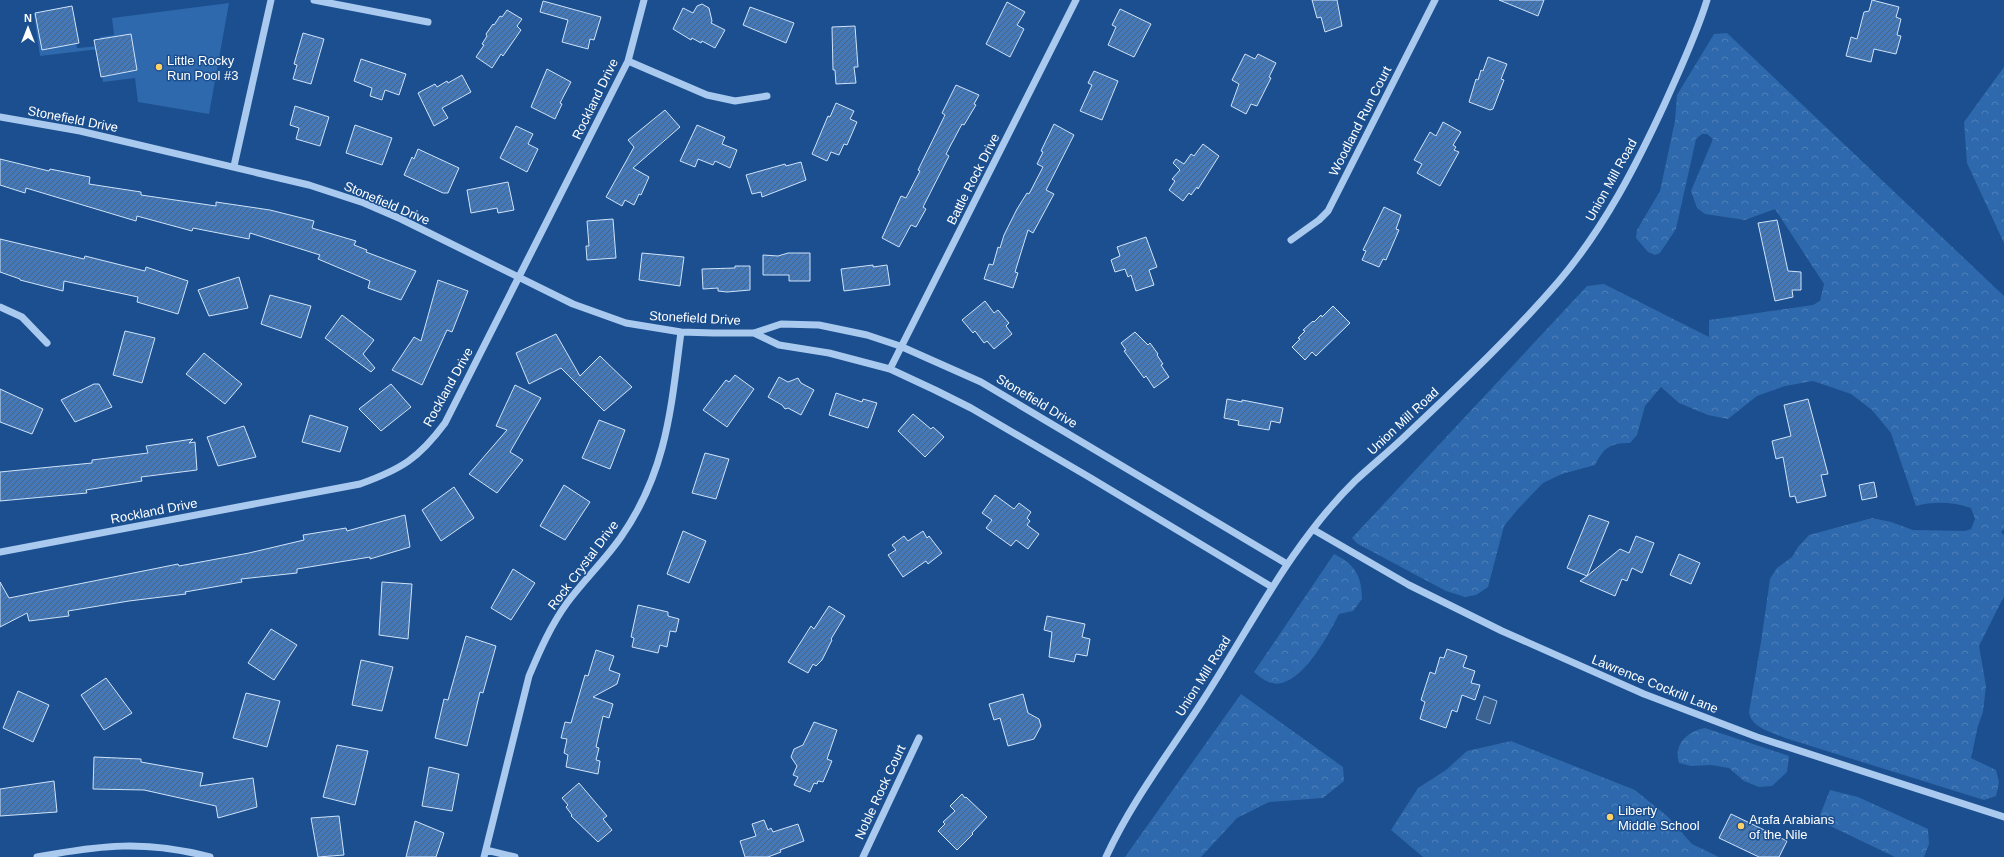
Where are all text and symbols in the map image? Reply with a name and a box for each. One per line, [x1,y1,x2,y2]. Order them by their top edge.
north arrow [8,8,48,48]
text: N [24,12,32,24]
place label: Little Rocky Run Pool #3 [167,53,239,83]
street label: Rockland Drive [569,56,621,142]
marker: Little Rocky Run Pool #3 [154,62,164,72]
street label: Woodland Run Court [1326,63,1394,178]
street label: Stonefield Drive [27,103,119,135]
street label: Battle Rock Drive [944,131,1002,227]
street label: Union Mill Road [1582,136,1640,224]
street label: Stonefield Drive [342,178,432,228]
street label: Stonefield Drive [649,308,741,328]
street label: Rockland Drive [420,345,476,429]
street label: Stonefield Drive [994,371,1080,431]
street label: Union Mill Road [1364,384,1442,458]
street label: Rockland Drive [109,495,199,527]
street label: Rock Crystal Drive [545,518,621,612]
street label: Union Mill Road [1172,633,1234,719]
street label: Lawrence Cockrill Lane [1590,652,1720,716]
street label: Noble Rock Court [852,742,909,842]
place label: Liberty Middle School [1618,803,1700,833]
marker: Liberty Middle School [1605,812,1615,822]
place label: Arafa Arabians of the Nile [1749,812,1835,842]
marker: Arafa Arabians of the Nile [1736,821,1746,831]

